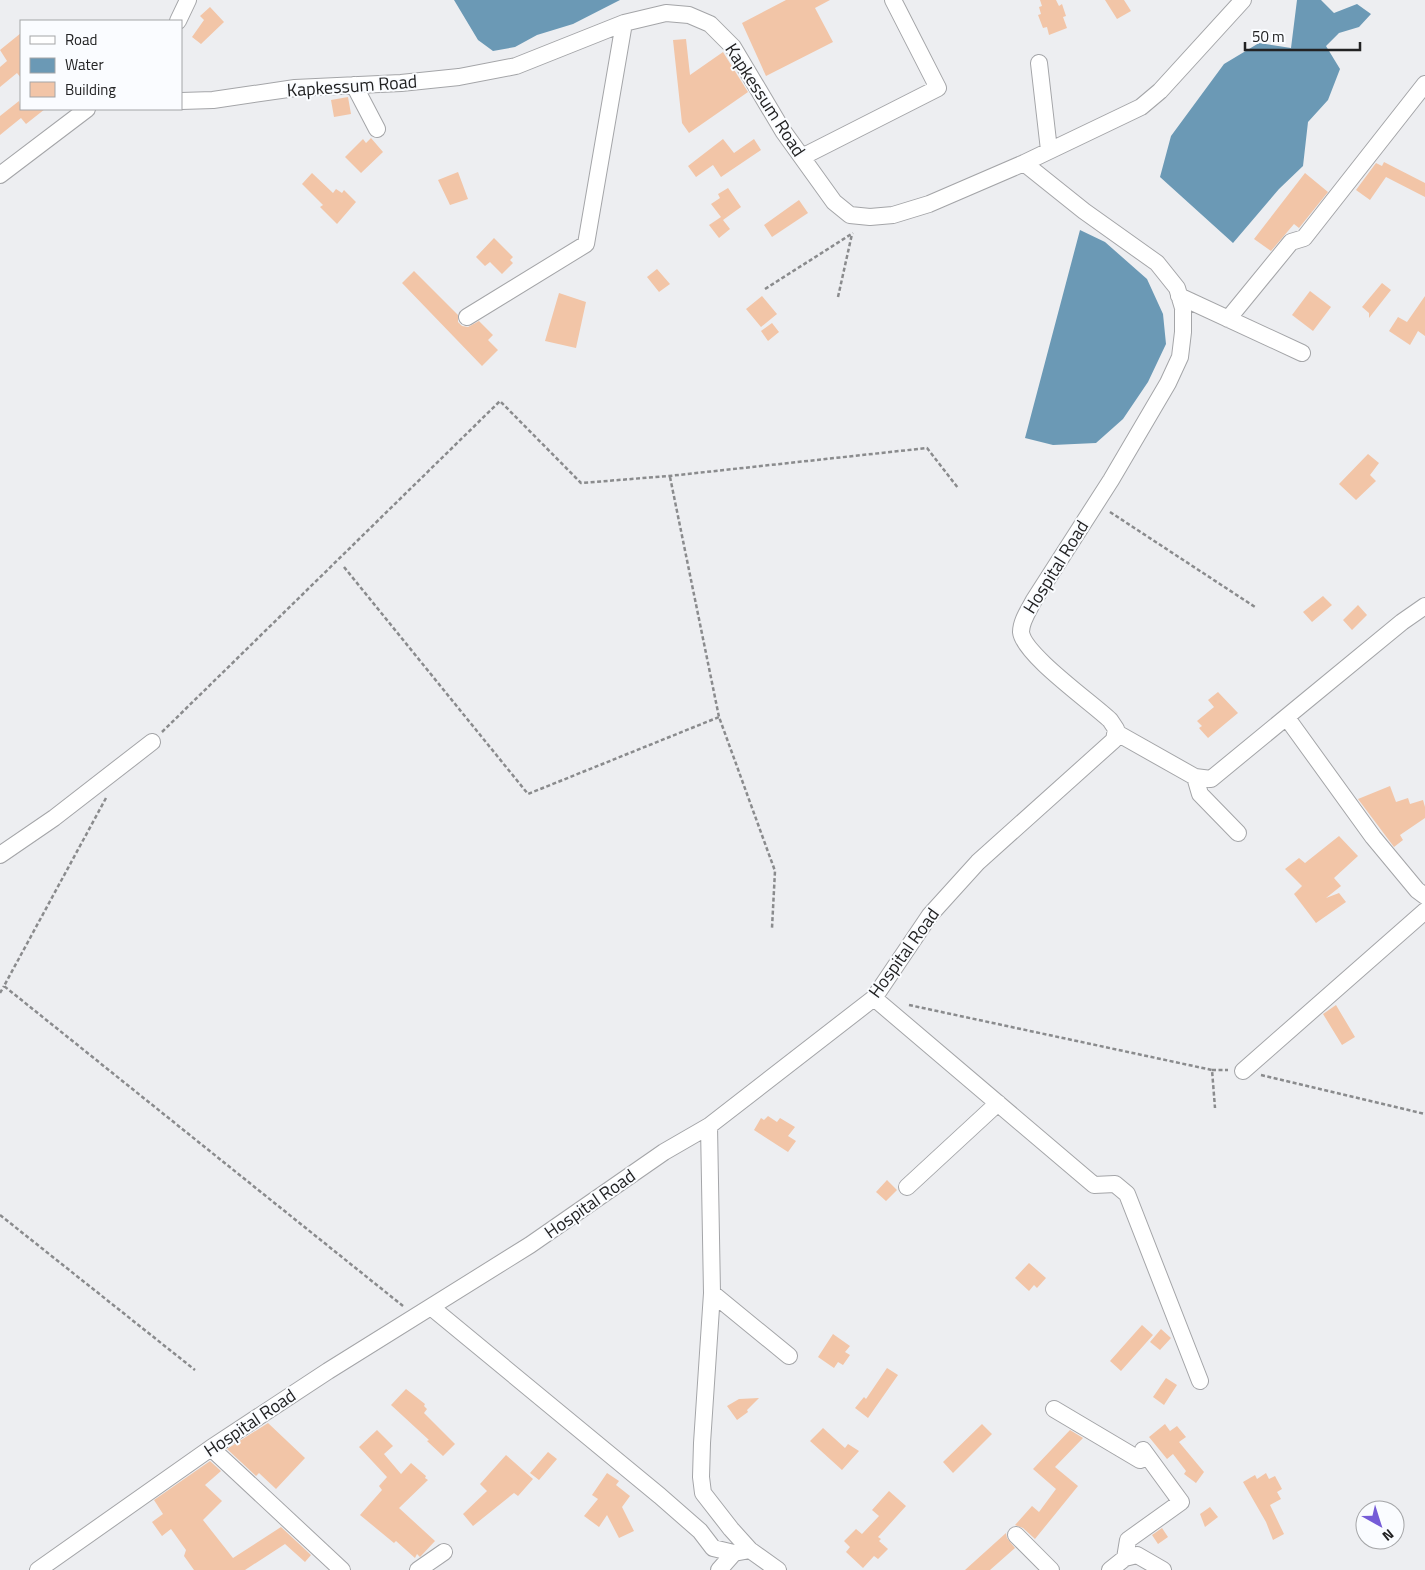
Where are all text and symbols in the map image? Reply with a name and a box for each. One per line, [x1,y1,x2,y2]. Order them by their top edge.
legend [20,20,182,110]
scale bar [1245,20,1360,52]
text: 50 m [1252,25,1285,48]
text: Road [65,28,97,51]
street label: Kapkessum Road [719,38,812,162]
text: Water [65,53,104,76]
street label: Kapkessum Road [286,67,418,104]
text: Building [65,78,116,101]
street label: Hospital Road [1016,515,1095,619]
street label: Hospital Road [862,902,946,1003]
street label: Hospital Road [539,1162,641,1245]
street label: Hospital Road [198,1382,301,1463]
north arrow [1355,1500,1405,1550]
text: N [1378,1524,1399,1547]

